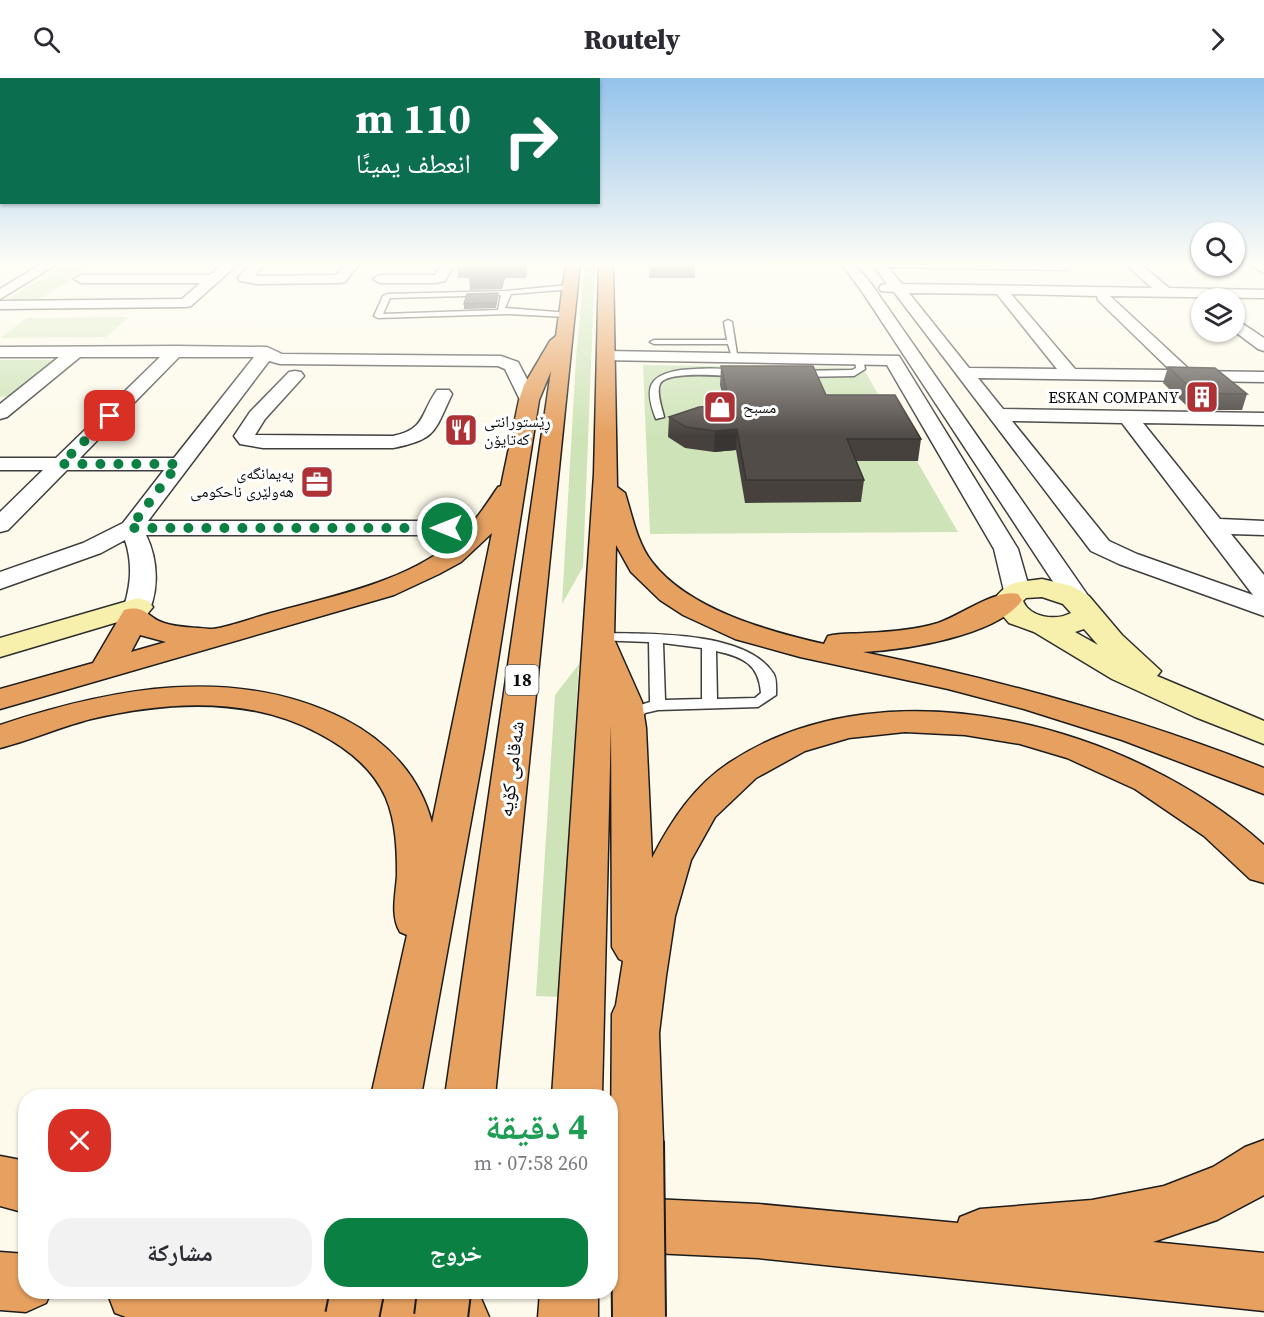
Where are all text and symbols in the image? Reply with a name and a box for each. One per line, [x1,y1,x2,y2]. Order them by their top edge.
text: Routely [584,21,680,58]
icon: search [30,23,63,56]
icon: forward [1201,23,1234,56]
text: 110 m [356,89,471,147]
icon: right [492,102,570,180]
text: انعطف يمينًا [356,145,471,182]
map controls [1191,222,1245,342]
button: search [1191,222,1245,276]
button: layers [1191,288,1245,342]
building icon: ESKAN COMPANY [1184,379,1220,415]
place label: ESKAN COMPANY [1048,386,1179,408]
shop icon: مسبح [702,389,738,425]
pin [84,390,135,441]
place label: مسبح [743,396,776,418]
icon: arrive [93,399,126,432]
place label: ڕێستورانتی کەتایۆن [484,410,551,450]
restaurant icon: ڕێستورانتی کەتایۆن [443,412,479,448]
place label: پەیمانگەی هەولێری ناحکومی [190,462,294,502]
office icon: پەیمانگەی هەولێری ناحکومی [299,464,335,500]
position arrow [415,496,479,560]
road number: 18 [506,665,538,695]
street label: شەقامی کۆیە [491,719,531,819]
text: 4 دقيقة [485,1102,588,1151]
button: close [48,1109,111,1172]
text: 260 m · 07:58 [474,1149,588,1177]
button: مشاركة [48,1218,312,1287]
button: خروج [324,1218,588,1287]

